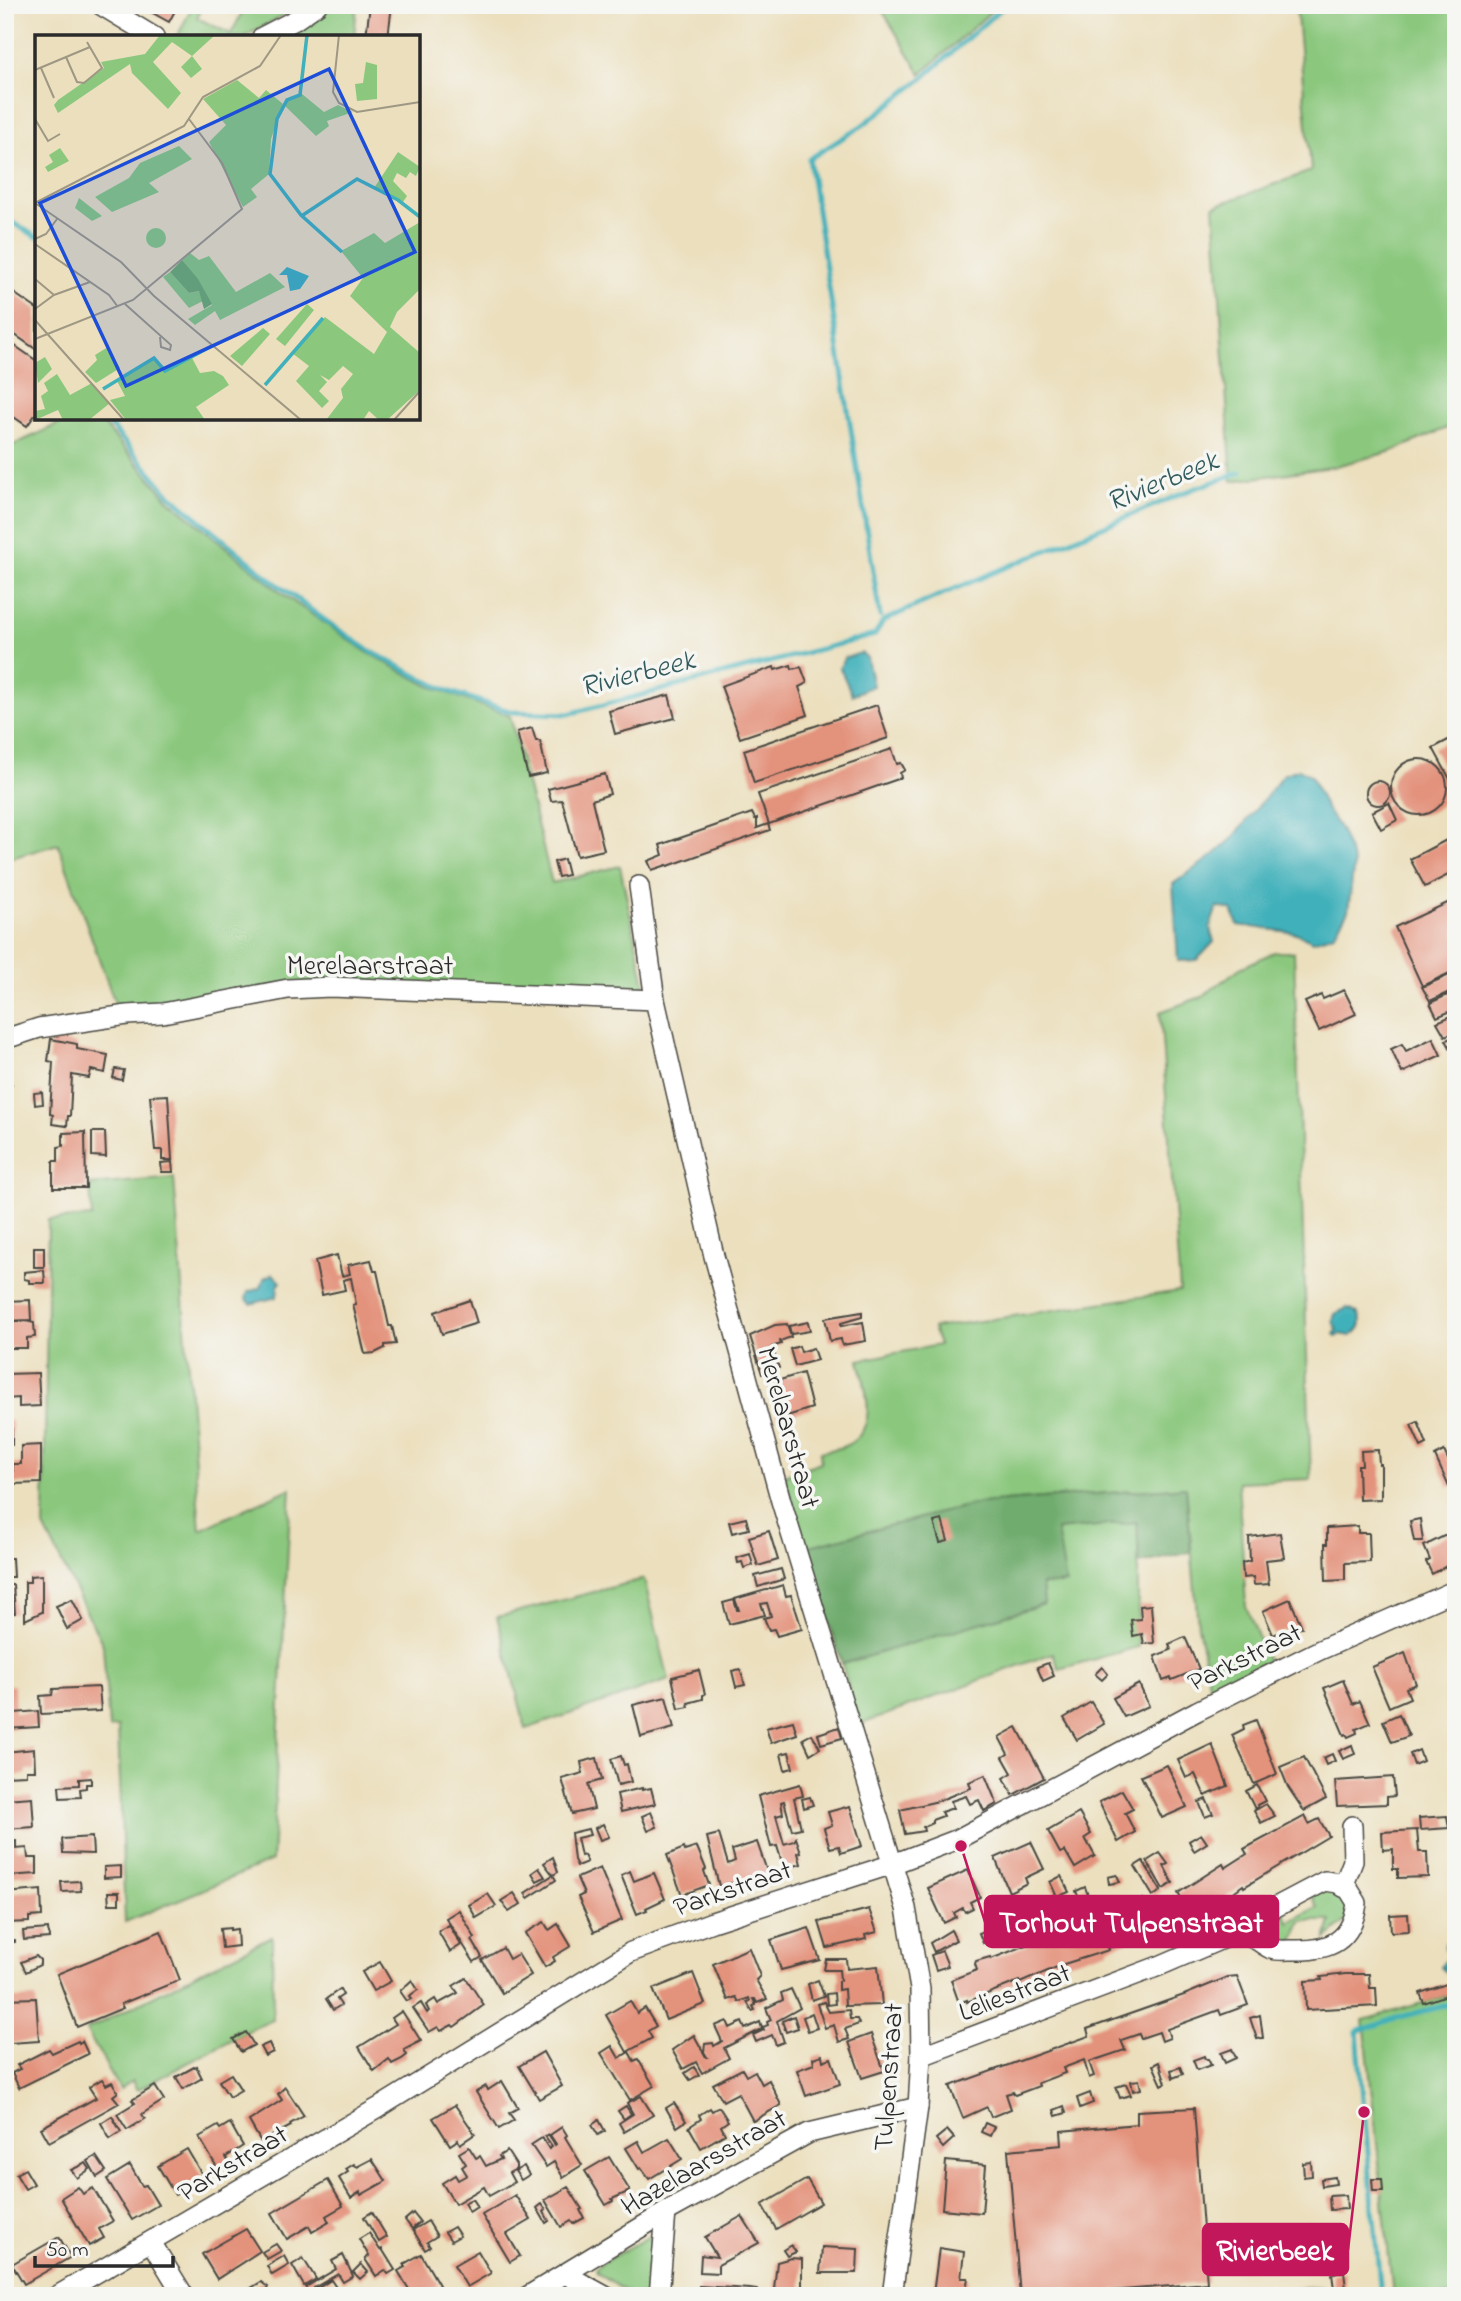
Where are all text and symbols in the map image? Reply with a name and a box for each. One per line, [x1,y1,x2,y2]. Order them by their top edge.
inset map [35,35,420,420]
water label: Rivierbeek [1100,440,1228,525]
water label: Rivierbeek [575,639,702,710]
street label: Merelaarstraat [287,947,453,988]
street label: Merelaarstraat [744,1342,829,1514]
street label: Parkstraat [1181,1614,1310,1704]
street label: Parkstraat [669,1851,798,1930]
callout: Torhout Tulpenstraat [985,1896,1278,1947]
text: Torhout Tulpenstraat [999,1903,1264,1947]
street label: Leliestraat [953,1954,1077,2034]
street label: Tulpenstraat [865,2002,916,2153]
street label: Hazelaarsstraat [614,2100,795,2228]
street label: Parkstraat [171,2116,297,2214]
scale bar [35,2224,173,2268]
callout: Rivierbeek [1203,2224,1348,2275]
text: Rivierbeek [1216,2231,1335,2275]
text: 50 m [46,2236,89,2266]

